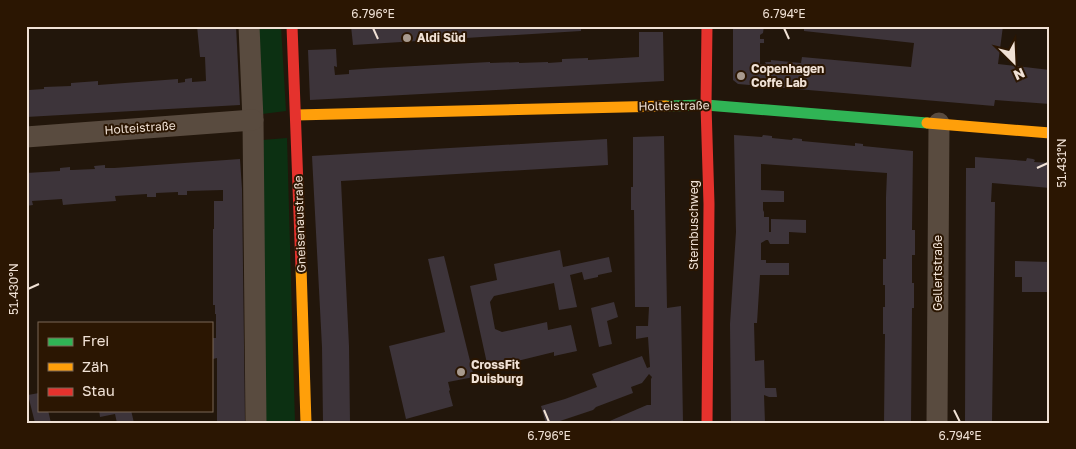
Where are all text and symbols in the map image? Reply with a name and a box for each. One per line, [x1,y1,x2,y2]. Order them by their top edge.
text: 6.796°E [351,6,395,21]
text: 6.794°E [762,6,806,21]
place label: Aldi Süd [417,30,466,45]
marker: Aldi Süd [401,32,413,44]
north arrow [988,38,1038,88]
place label: Copenhagen Coffe Lab [751,61,824,90]
text: N [1011,64,1028,84]
marker: Copenhagen Coffe Lab [735,70,747,82]
street label: Holteistraße [638,97,710,114]
street label: Holteistraße [104,118,176,137]
text: 51.431°N [1054,138,1069,188]
street label: Gneisenaustraße [290,175,309,273]
street label: Sternbuschweg [686,180,701,270]
street label: Gellertstraße [930,235,945,311]
text: 51.430°N [6,263,21,315]
legend [38,322,212,412]
text: Frei [82,331,109,349]
text: Zäh [82,357,109,375]
place label: CrossFit Duisburg [471,357,523,386]
marker: CrossFit Duisburg [455,366,467,378]
text: Stau [82,381,115,399]
text: 6.796°E [527,428,571,443]
text: 6.794°E [938,428,982,443]

